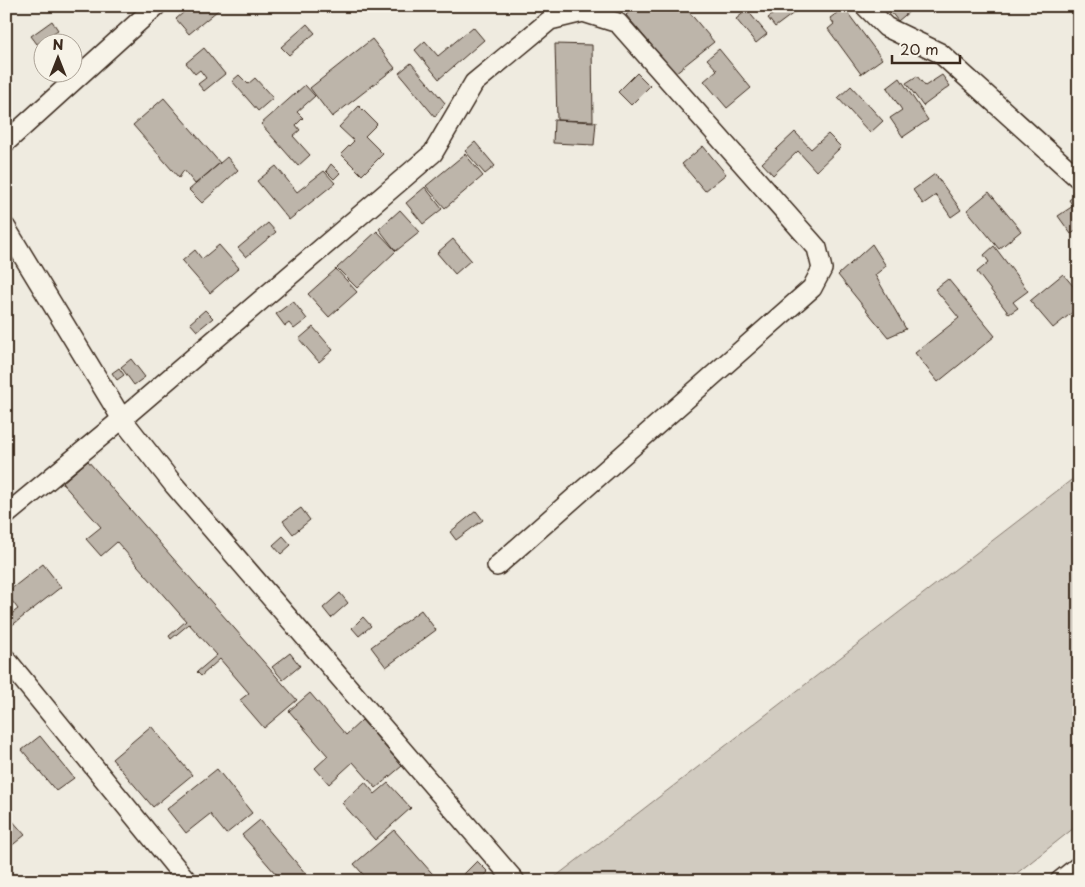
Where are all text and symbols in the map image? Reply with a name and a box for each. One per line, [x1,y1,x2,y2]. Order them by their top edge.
north arrow [32,32,82,82]
scale bar [892,32,960,64]
text: N [52,34,64,55]
text: 20 m [900,37,939,60]

